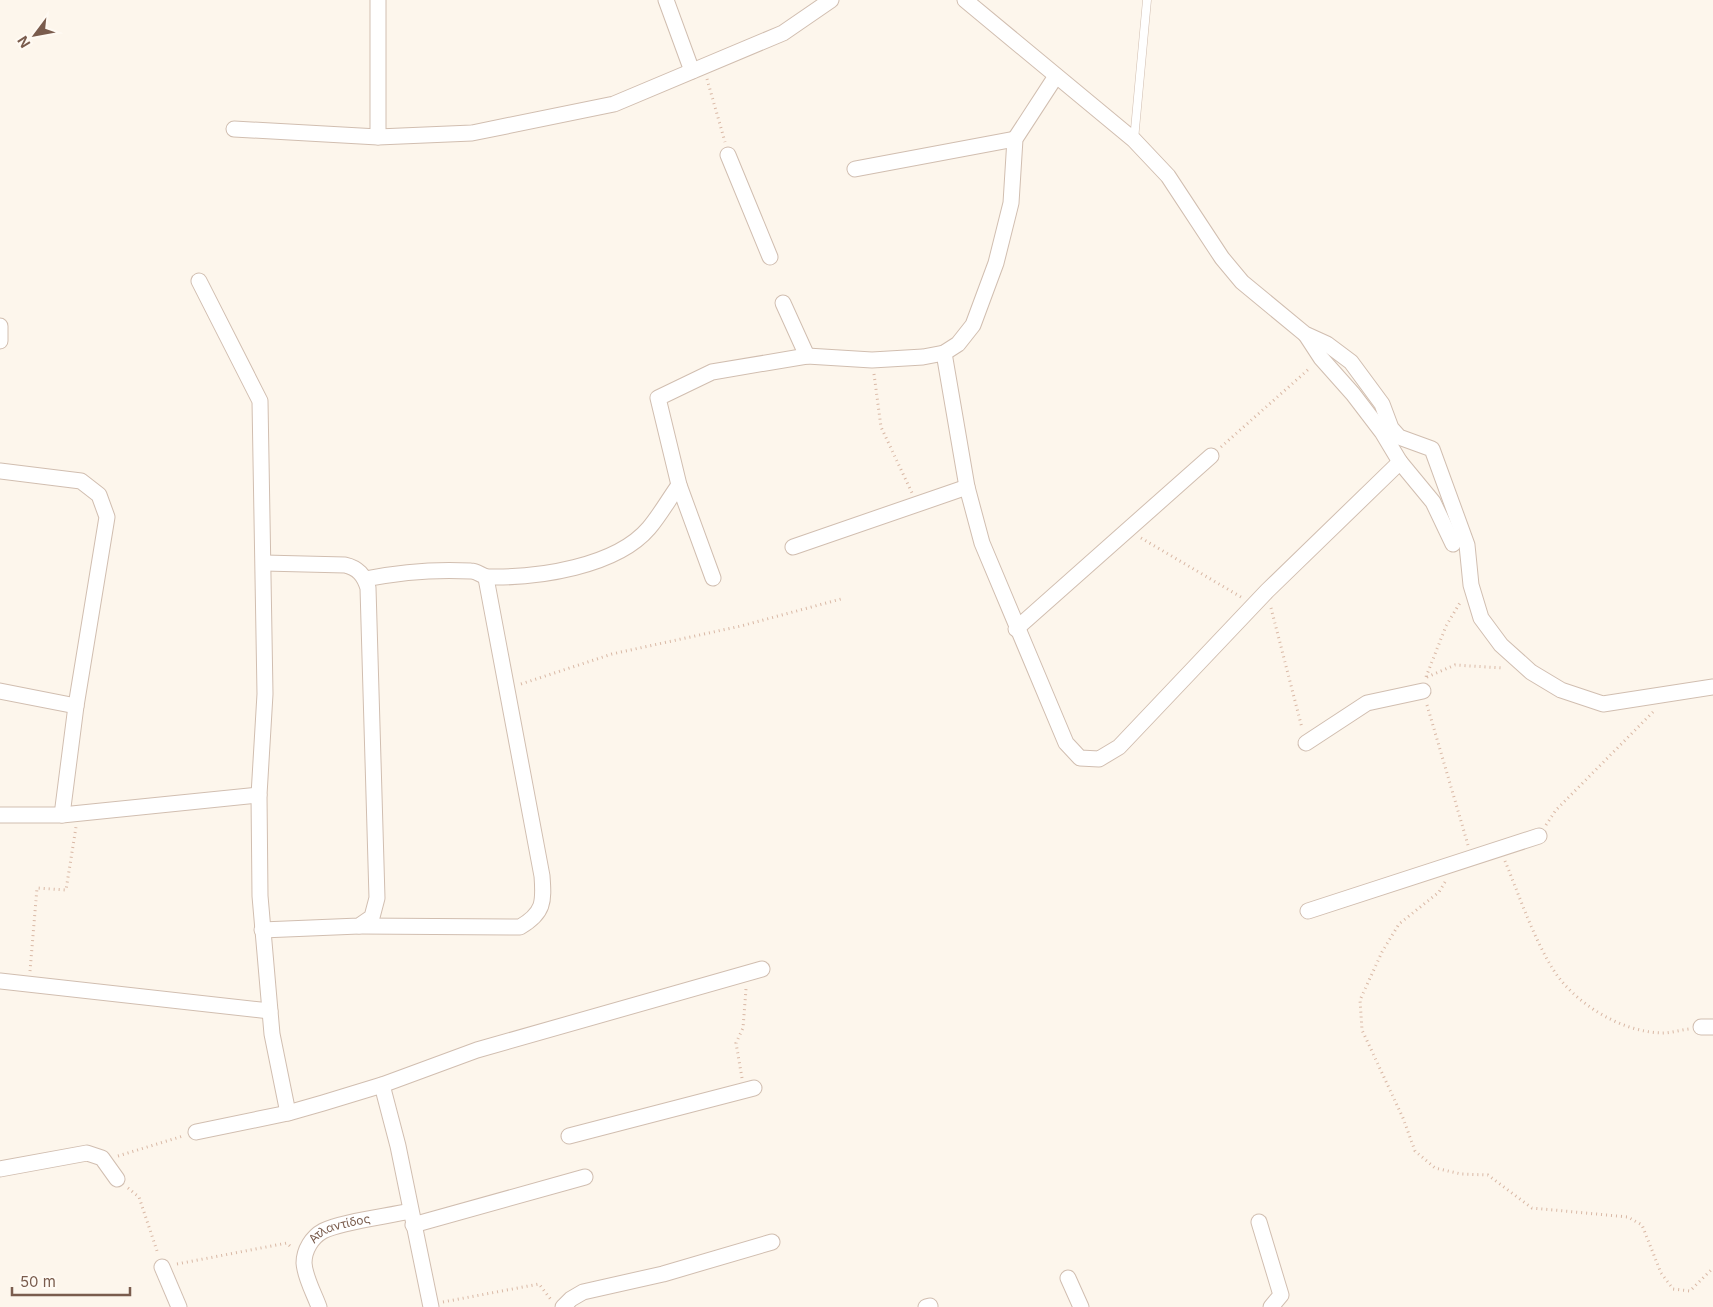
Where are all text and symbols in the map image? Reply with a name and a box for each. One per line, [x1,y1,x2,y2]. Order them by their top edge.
north arrow [10,10,60,60]
text: N [14,33,34,51]
street label: Ατλαντίδος [305,1211,372,1246]
scale bar [12,1264,130,1296]
text: 50 m [20,1272,56,1291]

